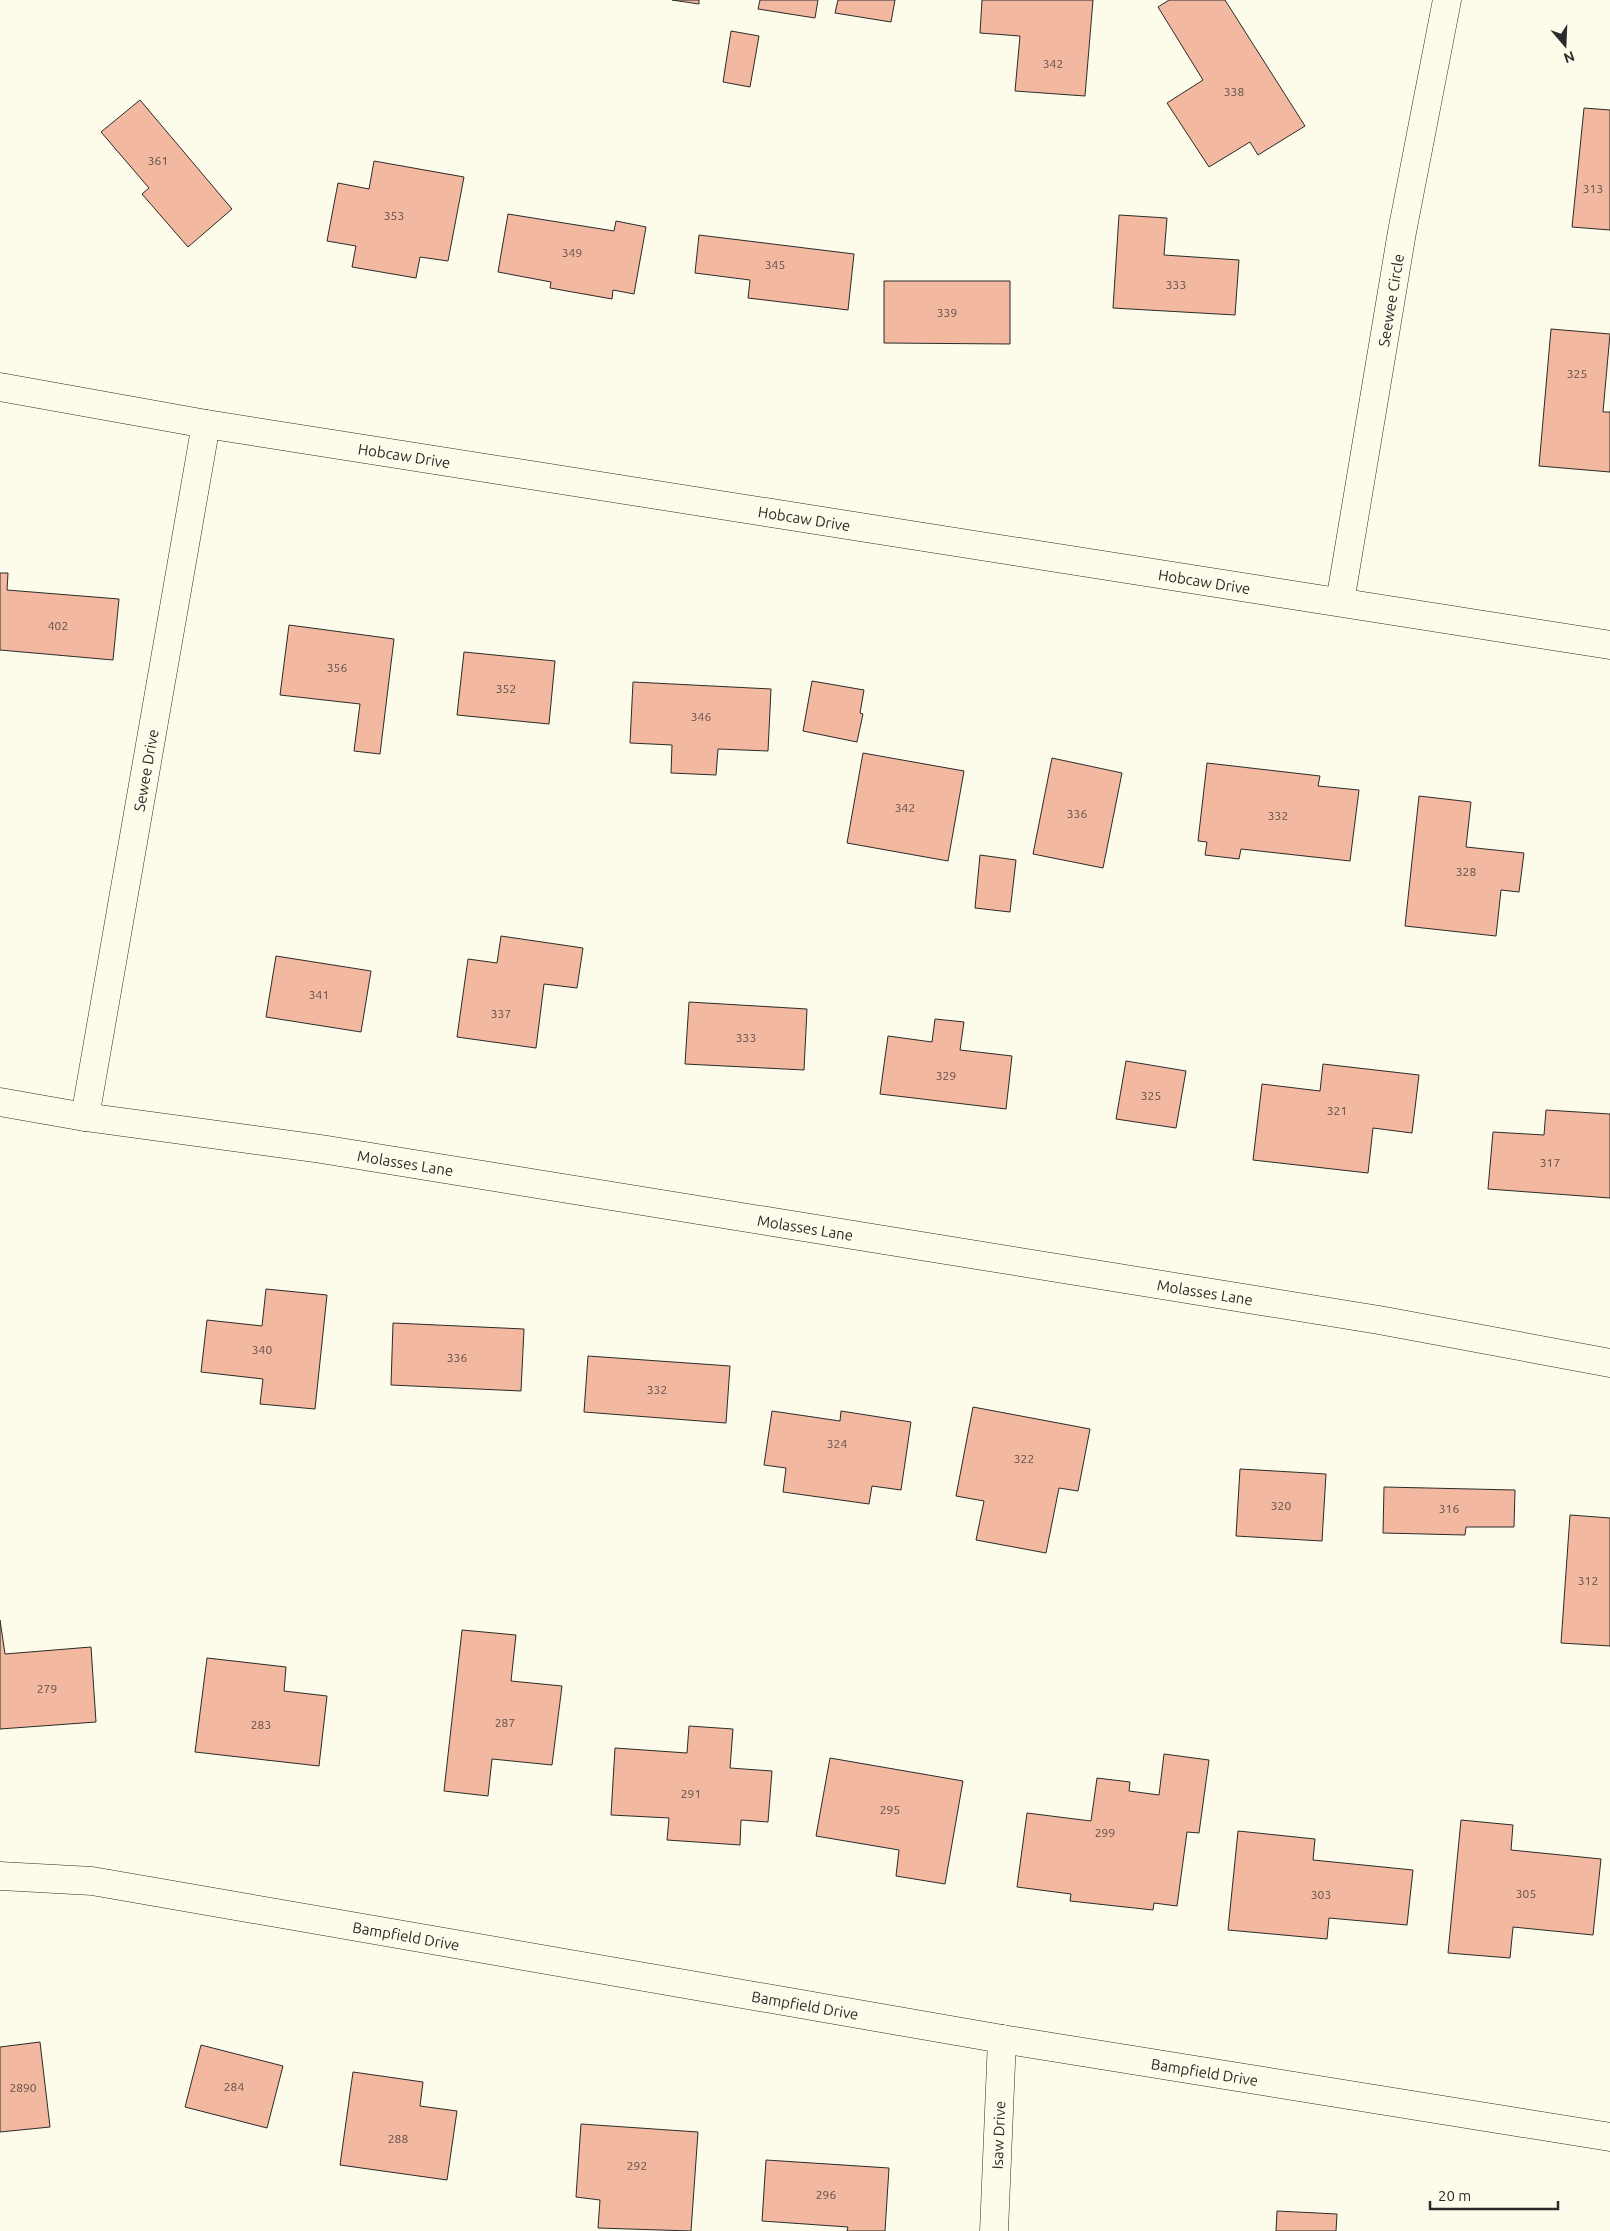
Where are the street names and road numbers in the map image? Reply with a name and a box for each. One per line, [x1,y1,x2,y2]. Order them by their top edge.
street label: Seewee Circle [1374,253,1407,348]
street label: Hobcaw Drive [357,440,452,471]
street label: Hobcaw Drive [757,503,852,534]
street label: Hobcaw Drive [1157,566,1252,597]
street label: Sewee Drive [130,728,161,813]
street label: Molasses Lane [356,1147,455,1179]
street label: Molasses Lane [756,1211,854,1243]
street label: Molasses Lane [1156,1276,1254,1308]
street label: Bampfield Drive [351,1918,461,1953]
street label: Bampfield Drive [750,1987,860,2022]
street label: Bampfield Drive [1150,2055,1259,2089]
street label: Isaw Drive [988,2100,1008,2170]

